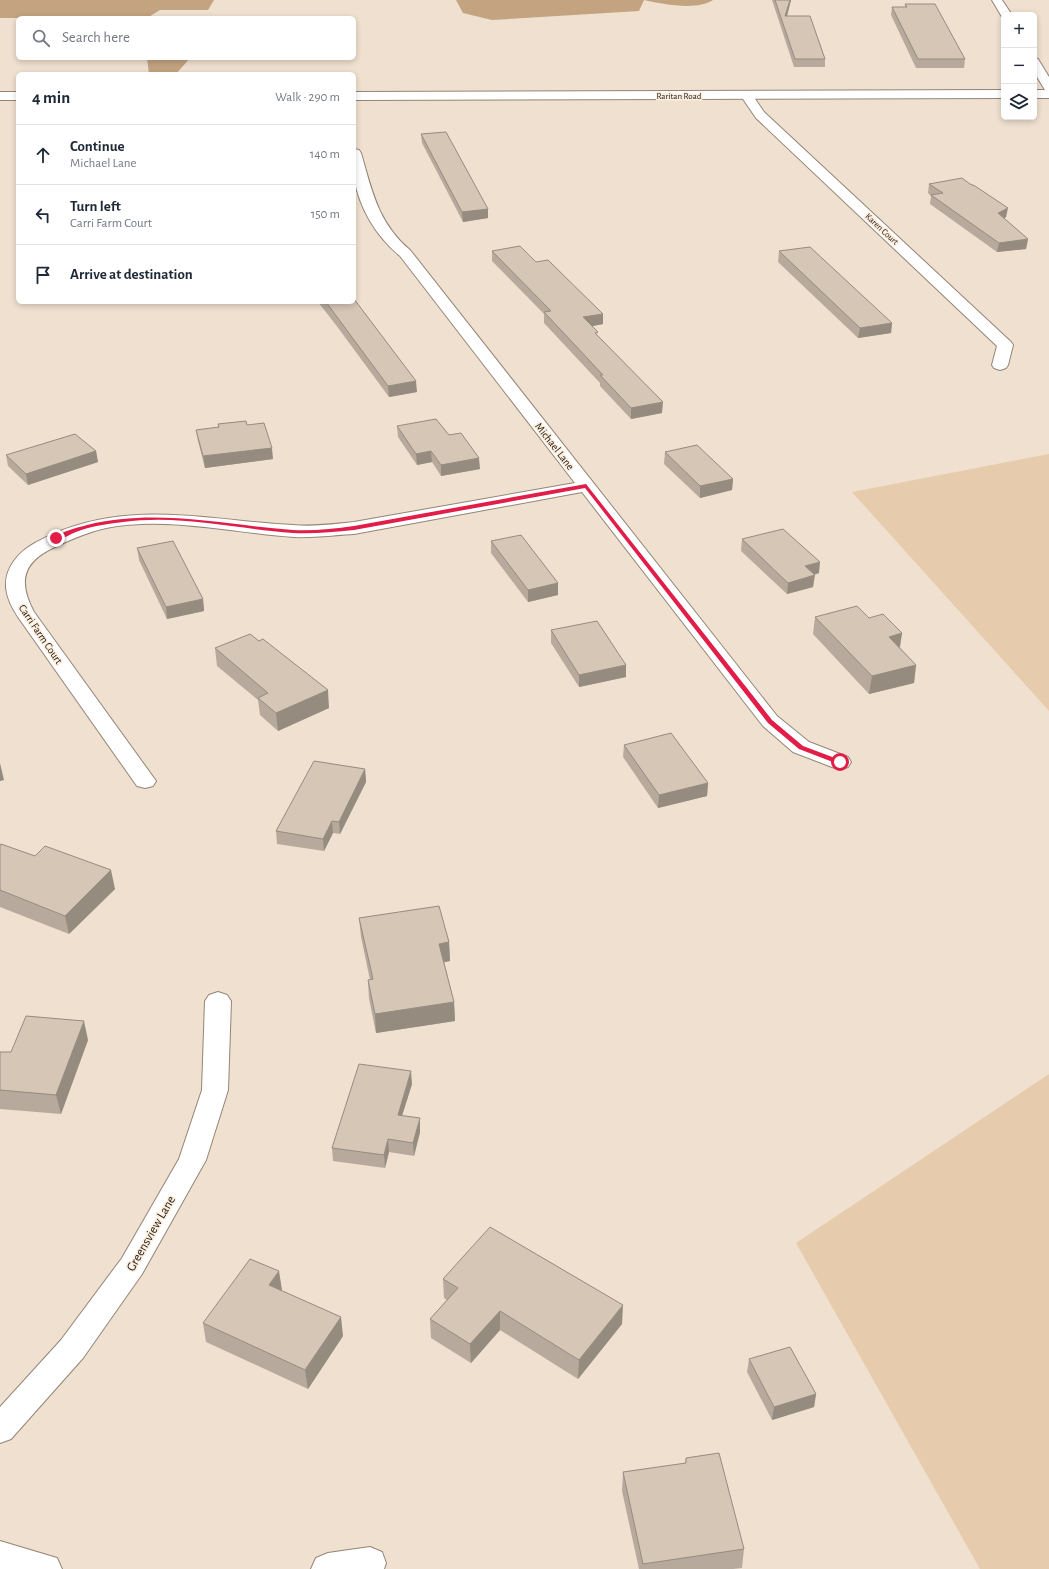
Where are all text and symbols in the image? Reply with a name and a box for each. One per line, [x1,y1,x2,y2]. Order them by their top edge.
map controls [1001,12,1037,120]
button: + [1001,12,1037,48]
search box [16,16,356,60]
icon: search [30,27,52,49]
text: Search here [62,30,130,45]
button: − [1001,48,1037,84]
button: layers [1001,84,1037,120]
text: 4 min [32,89,70,106]
text: Walk · 290 m [275,91,340,104]
street label: Raritan Road [657,92,702,101]
text: Continue [70,139,125,154]
icon: ahead [32,144,54,166]
text: 140 m [310,148,340,161]
text: Michael Lane [70,157,137,170]
text: Turn left [70,199,121,214]
icon: left [32,204,54,226]
text: 150 m [311,208,340,221]
street label: Karen Court [863,212,900,247]
text: Carri Farm Court [70,217,152,230]
icon: arrive [32,264,54,286]
text: Arrive at destination [70,267,193,282]
street label: Michael Lane [533,421,576,472]
route end [47,529,65,547]
street label: Carri Farm Court [17,602,65,666]
route start [831,753,849,771]
street label: Greensview Lane [124,1194,178,1274]

